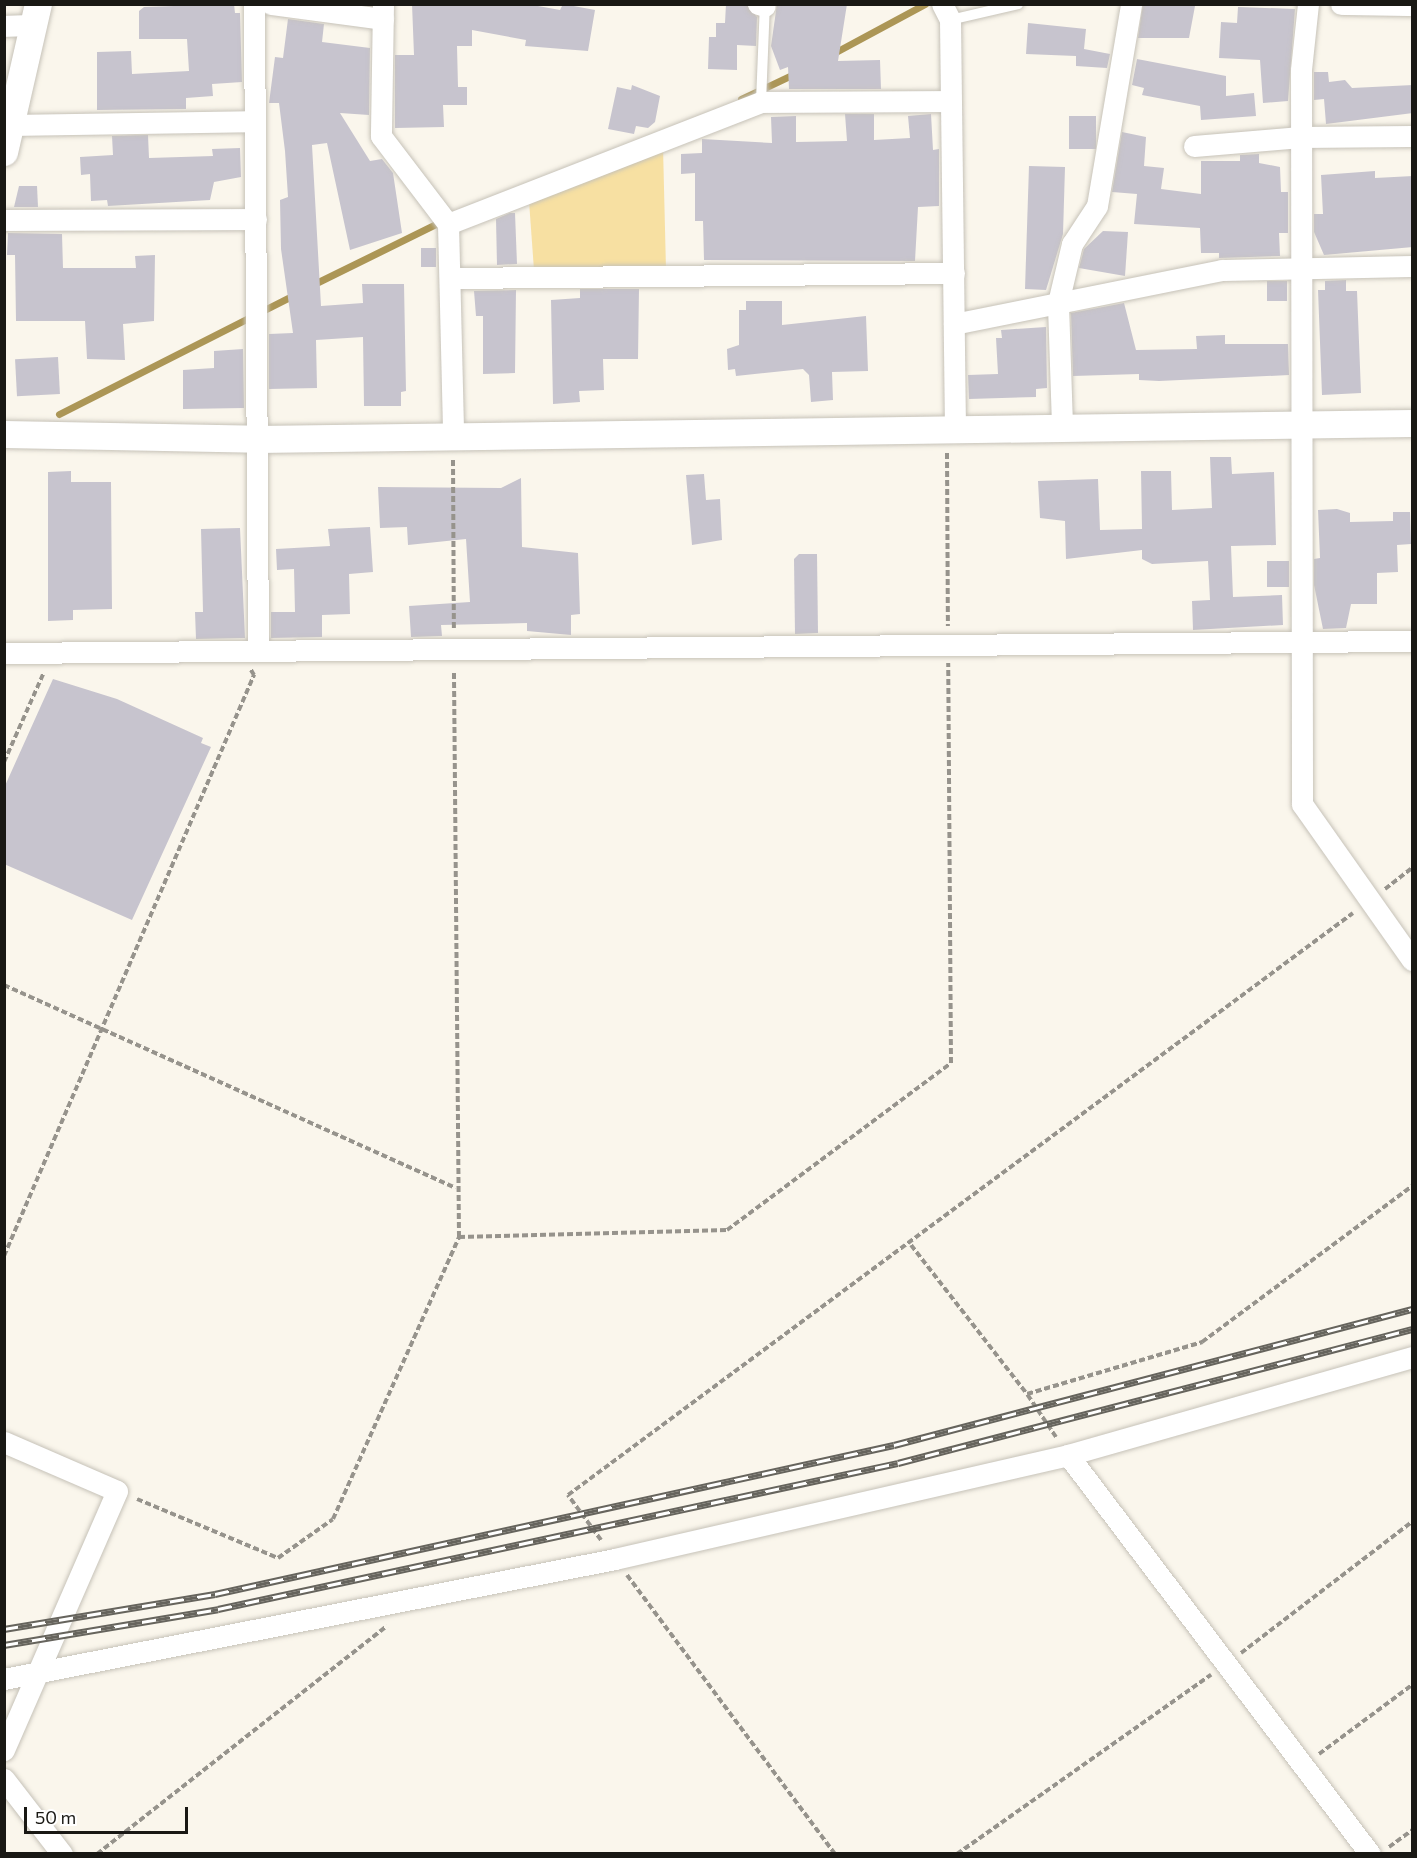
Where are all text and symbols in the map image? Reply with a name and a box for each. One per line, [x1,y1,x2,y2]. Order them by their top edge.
scale bar [27,1795,190,1833]
text: 50 m [35,1806,76,1828]

